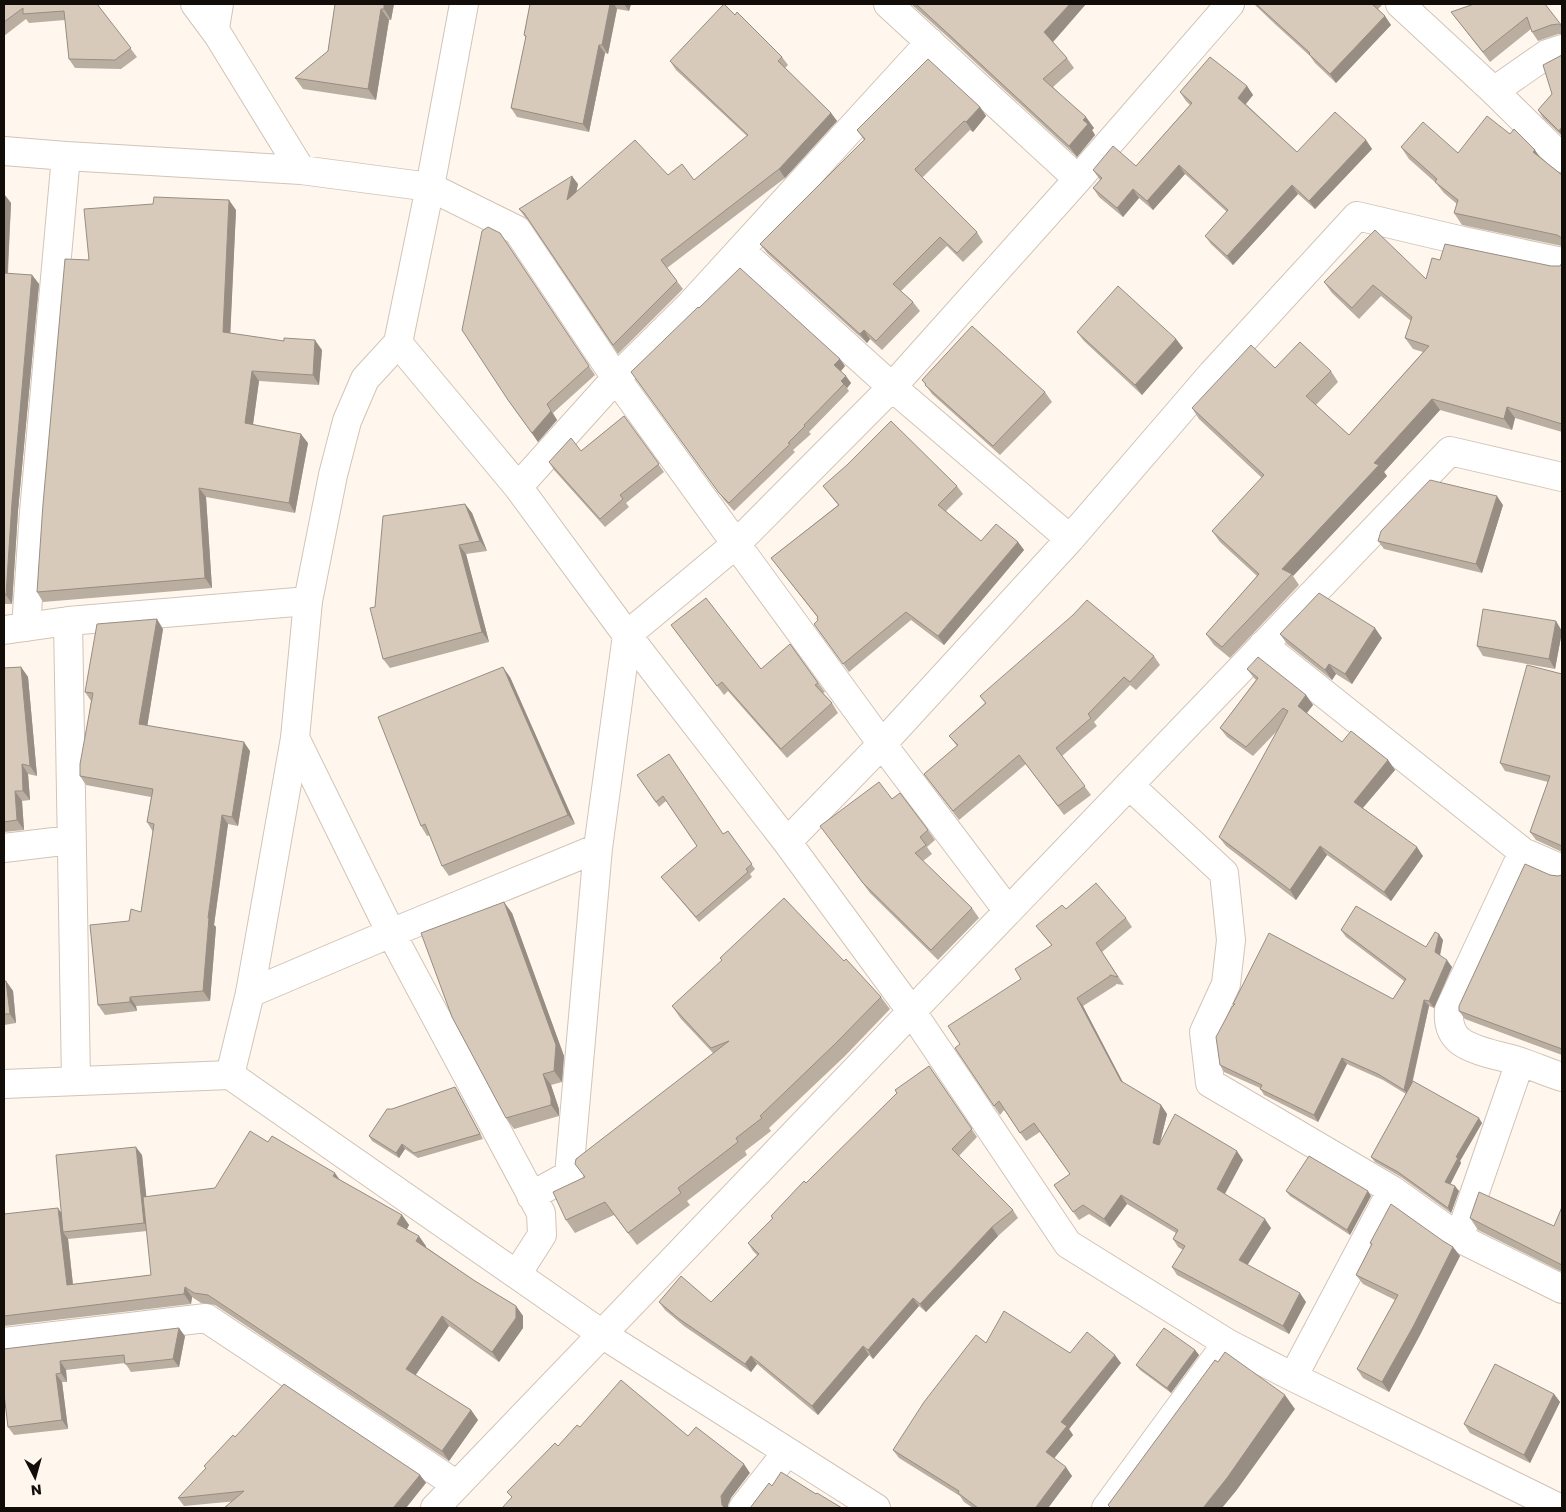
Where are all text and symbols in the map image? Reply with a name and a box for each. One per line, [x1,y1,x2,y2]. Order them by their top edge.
north arrow [10,1452,60,1502]
text: N [30,1479,43,1500]

